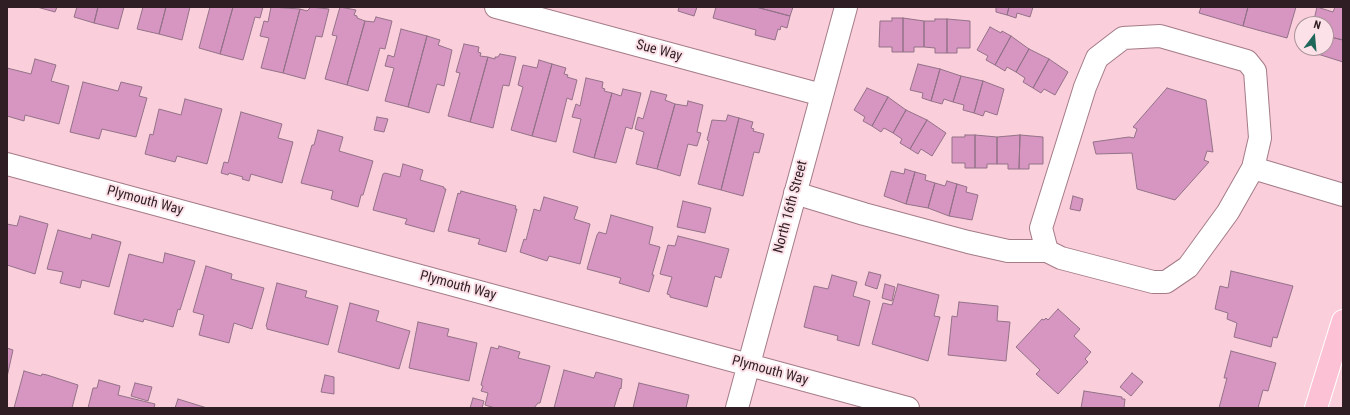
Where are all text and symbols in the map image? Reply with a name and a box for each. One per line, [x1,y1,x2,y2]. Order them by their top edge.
north arrow [1294,16,1334,56]
text: N [1312,18,1322,32]
street label: Sue Way [634,37,684,65]
street label: North 16th Street [771,159,811,255]
street label: Plymouth Way [105,183,185,219]
street label: Plymouth Way [418,268,498,304]
street label: Plymouth Way [730,353,810,389]

